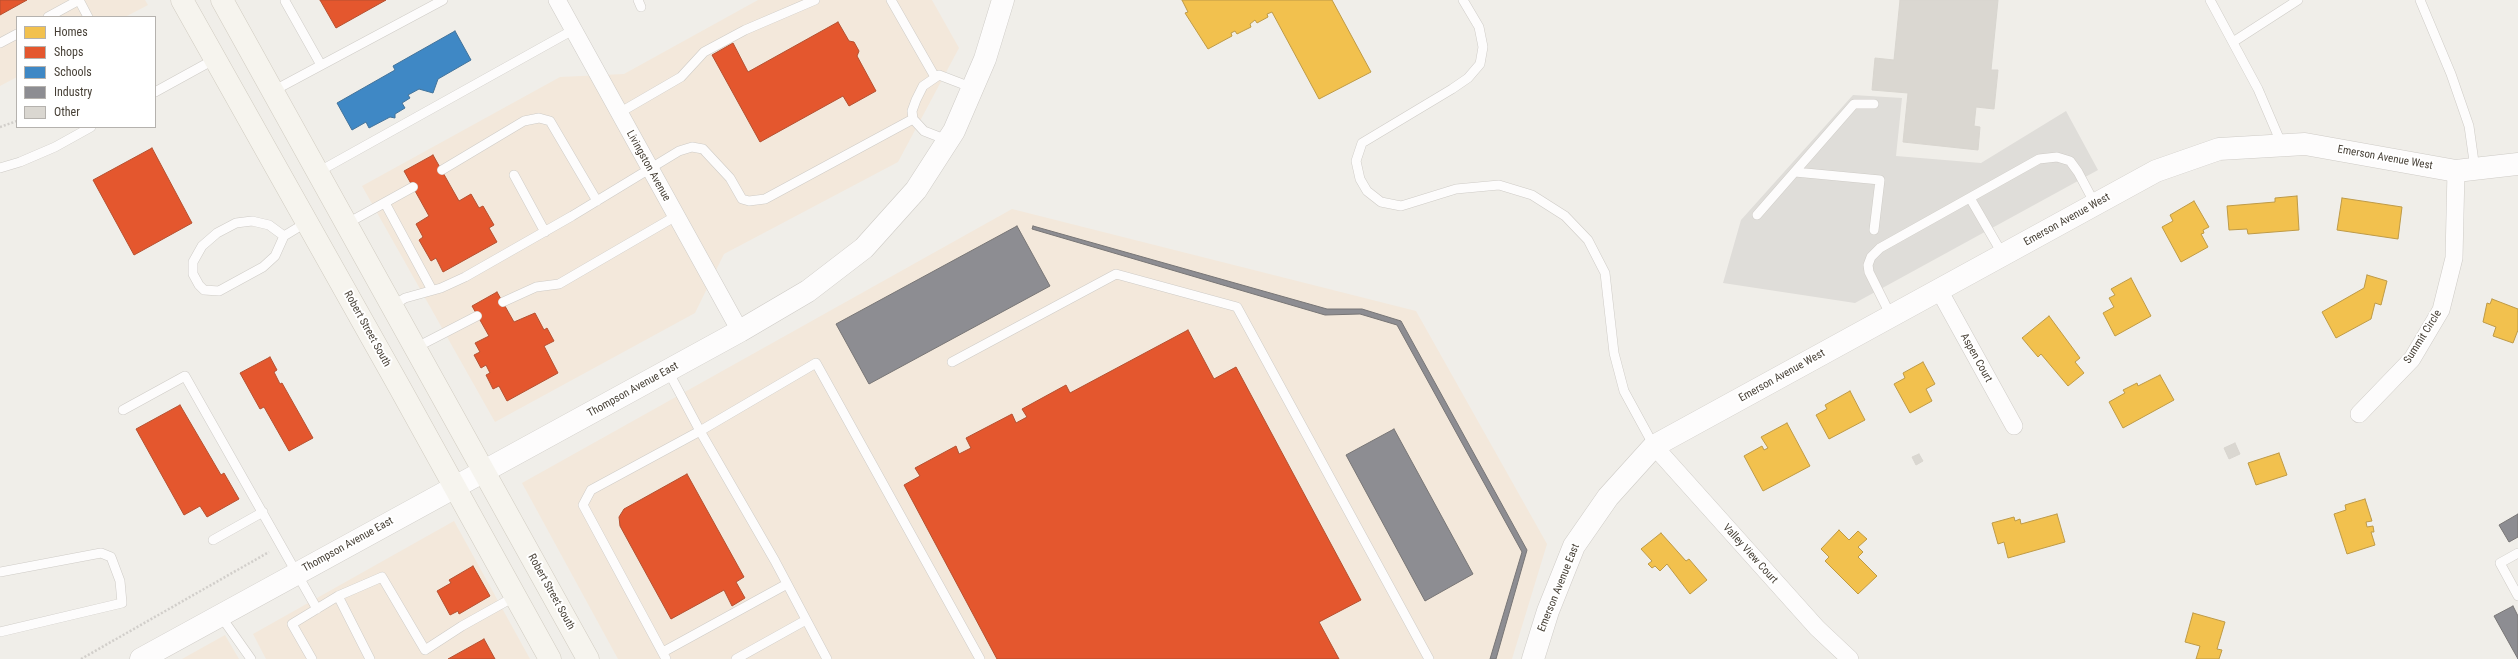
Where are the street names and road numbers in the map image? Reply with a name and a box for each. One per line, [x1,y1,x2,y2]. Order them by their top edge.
street label: Livingston Avenue [623,128,673,204]
street label: Emerson Avenue West [2336,143,2434,173]
street label: Emerson Avenue West [2022,191,2112,249]
street label: Robert Street South [341,289,393,369]
street label: Summit Circle [2401,308,2445,366]
street label: Aspen Court [1957,331,1995,385]
street label: Emerson Avenue West [1737,347,1827,405]
street label: Thompson Avenue East [585,360,681,420]
street label: Thompson Avenue East [300,515,396,575]
street label: Valley View Court [1720,521,1780,587]
street label: Emerson Avenue East [1535,542,1583,634]
street label: Robert Street South [525,552,577,632]

